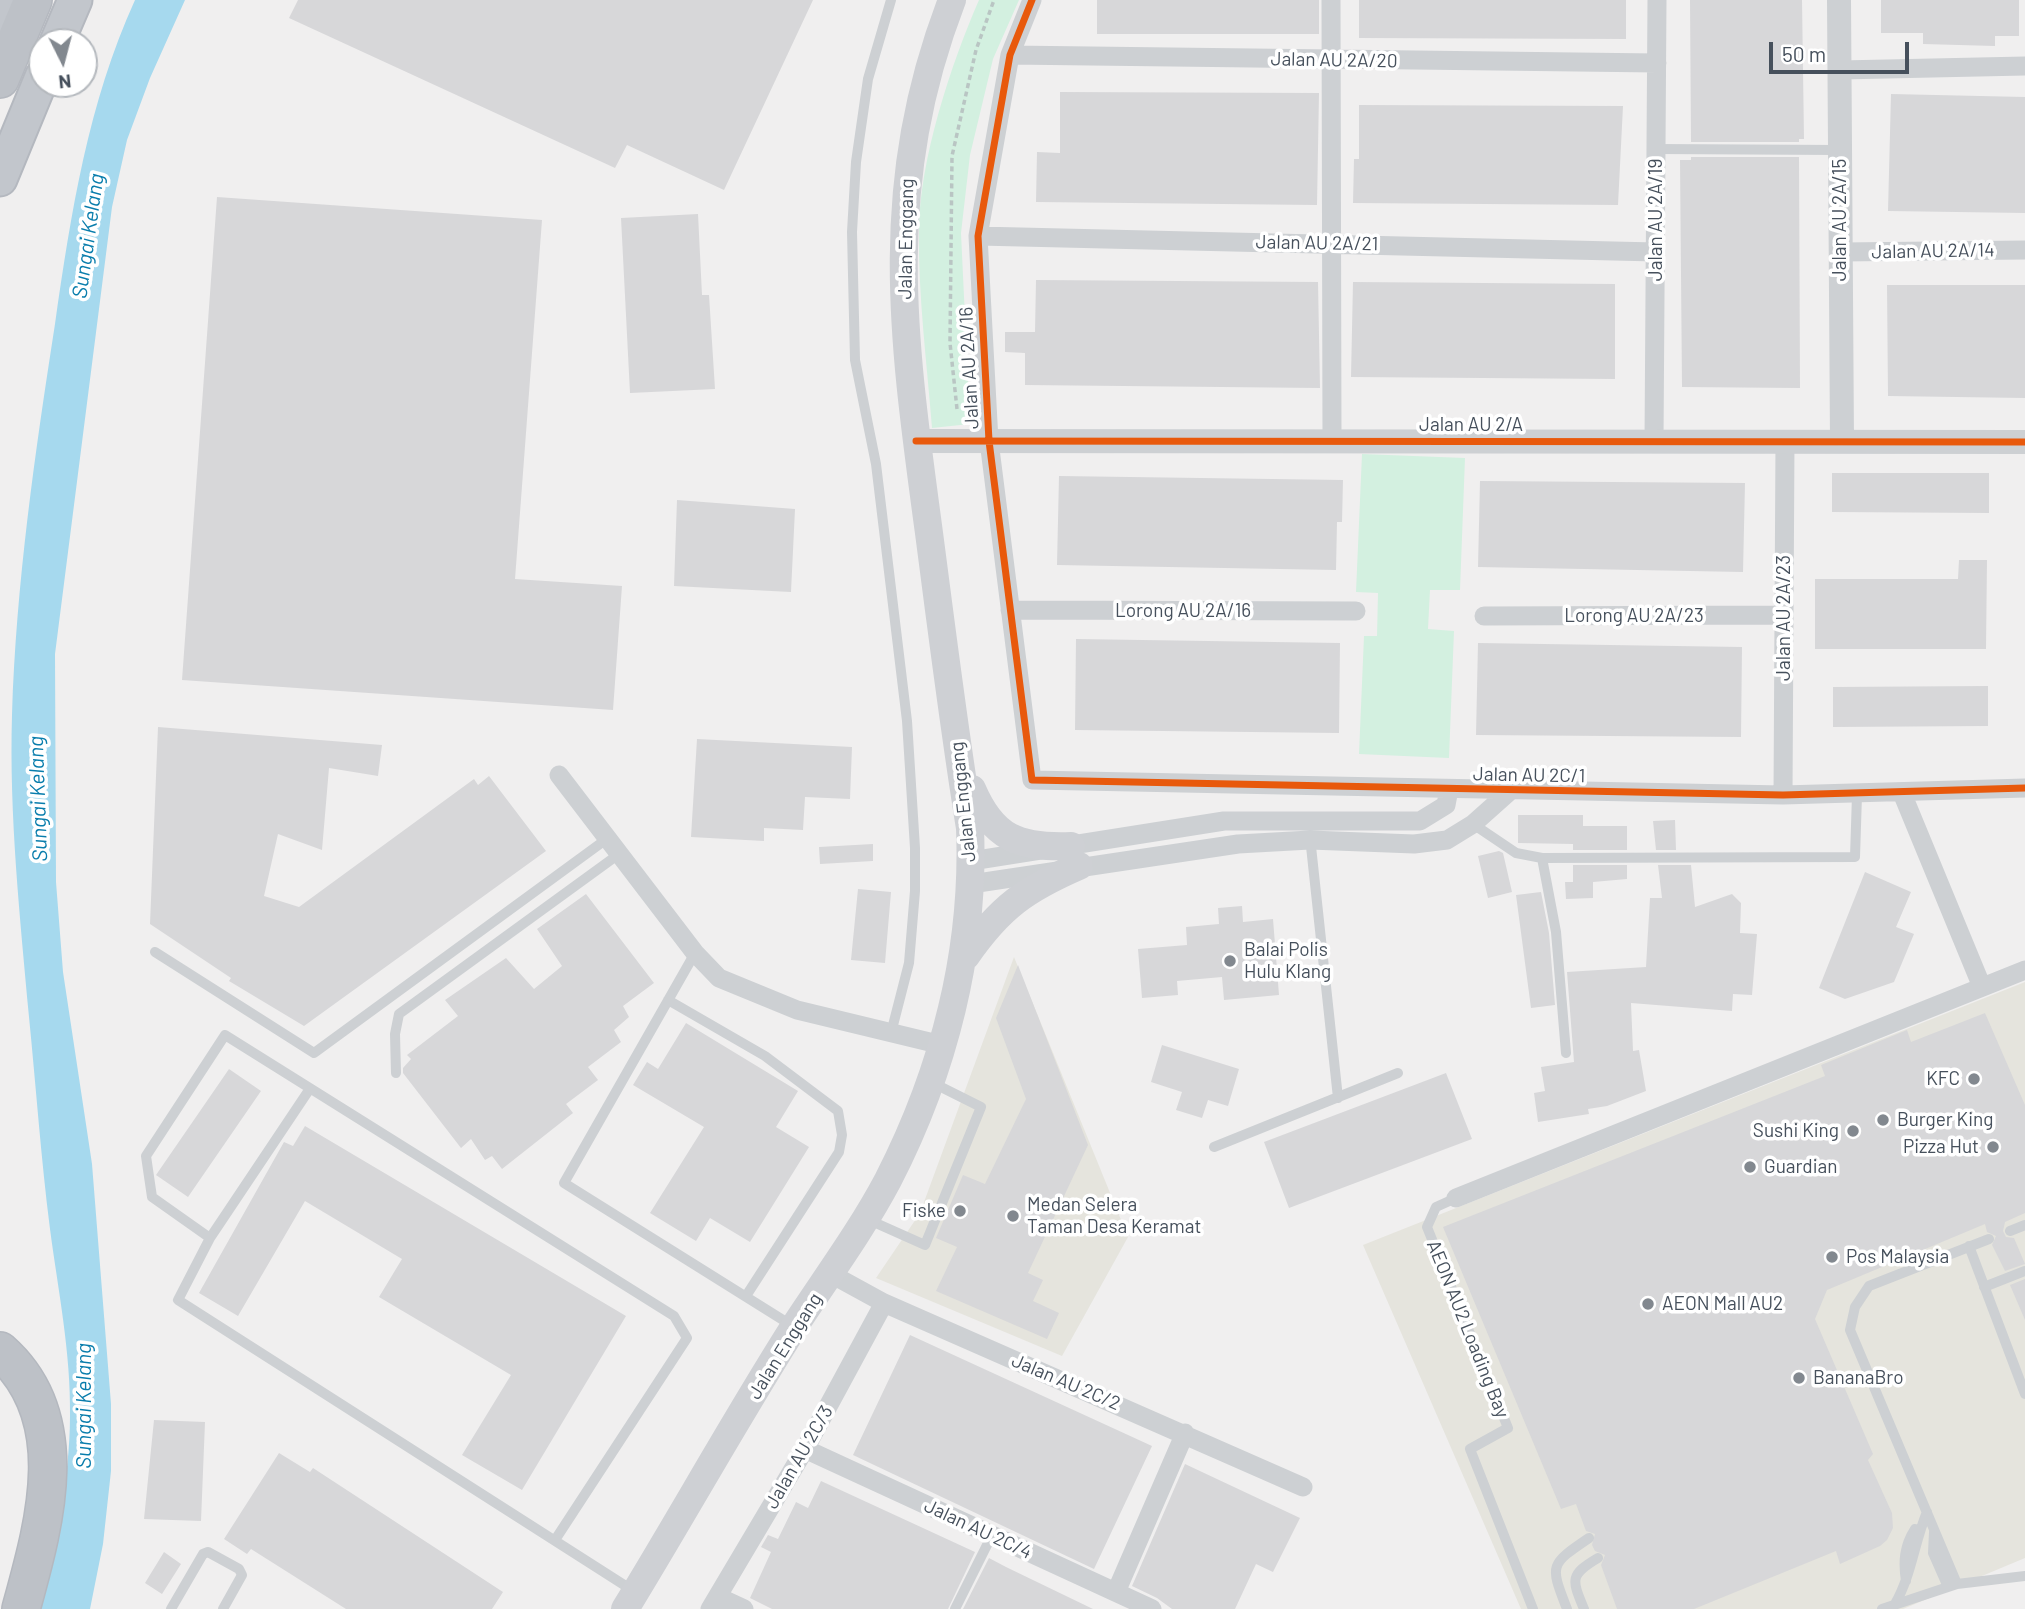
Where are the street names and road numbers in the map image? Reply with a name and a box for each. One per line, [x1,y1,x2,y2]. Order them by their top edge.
street label: Jalan AU 2A/20 [1270,47,1398,73]
street label: Jalan AU 2A/19 [1645,159,1667,281]
street label: Jalan AU 2A/15 [1829,159,1851,281]
street label: Jalan Enggang [894,178,918,300]
street label: Jalan AU 2A/21 [1256,231,1378,255]
street label: Jalan AU 2A/14 [1871,239,1995,263]
street label: Jalan AU 2A/16 [954,306,984,430]
street label: Jalan AU 2/A [1419,414,1523,436]
street label: Jalan AU 2A/23 [1773,555,1795,681]
street label: Lorong AU 2A/16 [1115,600,1251,622]
street label: Lorong AU 2A/23 [1564,605,1704,627]
street label: Jalan Enggang [945,741,981,863]
street label: Jalan AU 2C/1 [1473,763,1585,787]
street label: AEON AU2 Loading Bay [1422,1237,1514,1421]
street label: Jalan Enggang [743,1289,827,1403]
street label: Jalan AU 2C/2 [1008,1349,1124,1415]
street label: Jalan AU 2C/3 [760,1401,838,1513]
street label: Jalan AU 2C/4 [921,1494,1035,1564]

